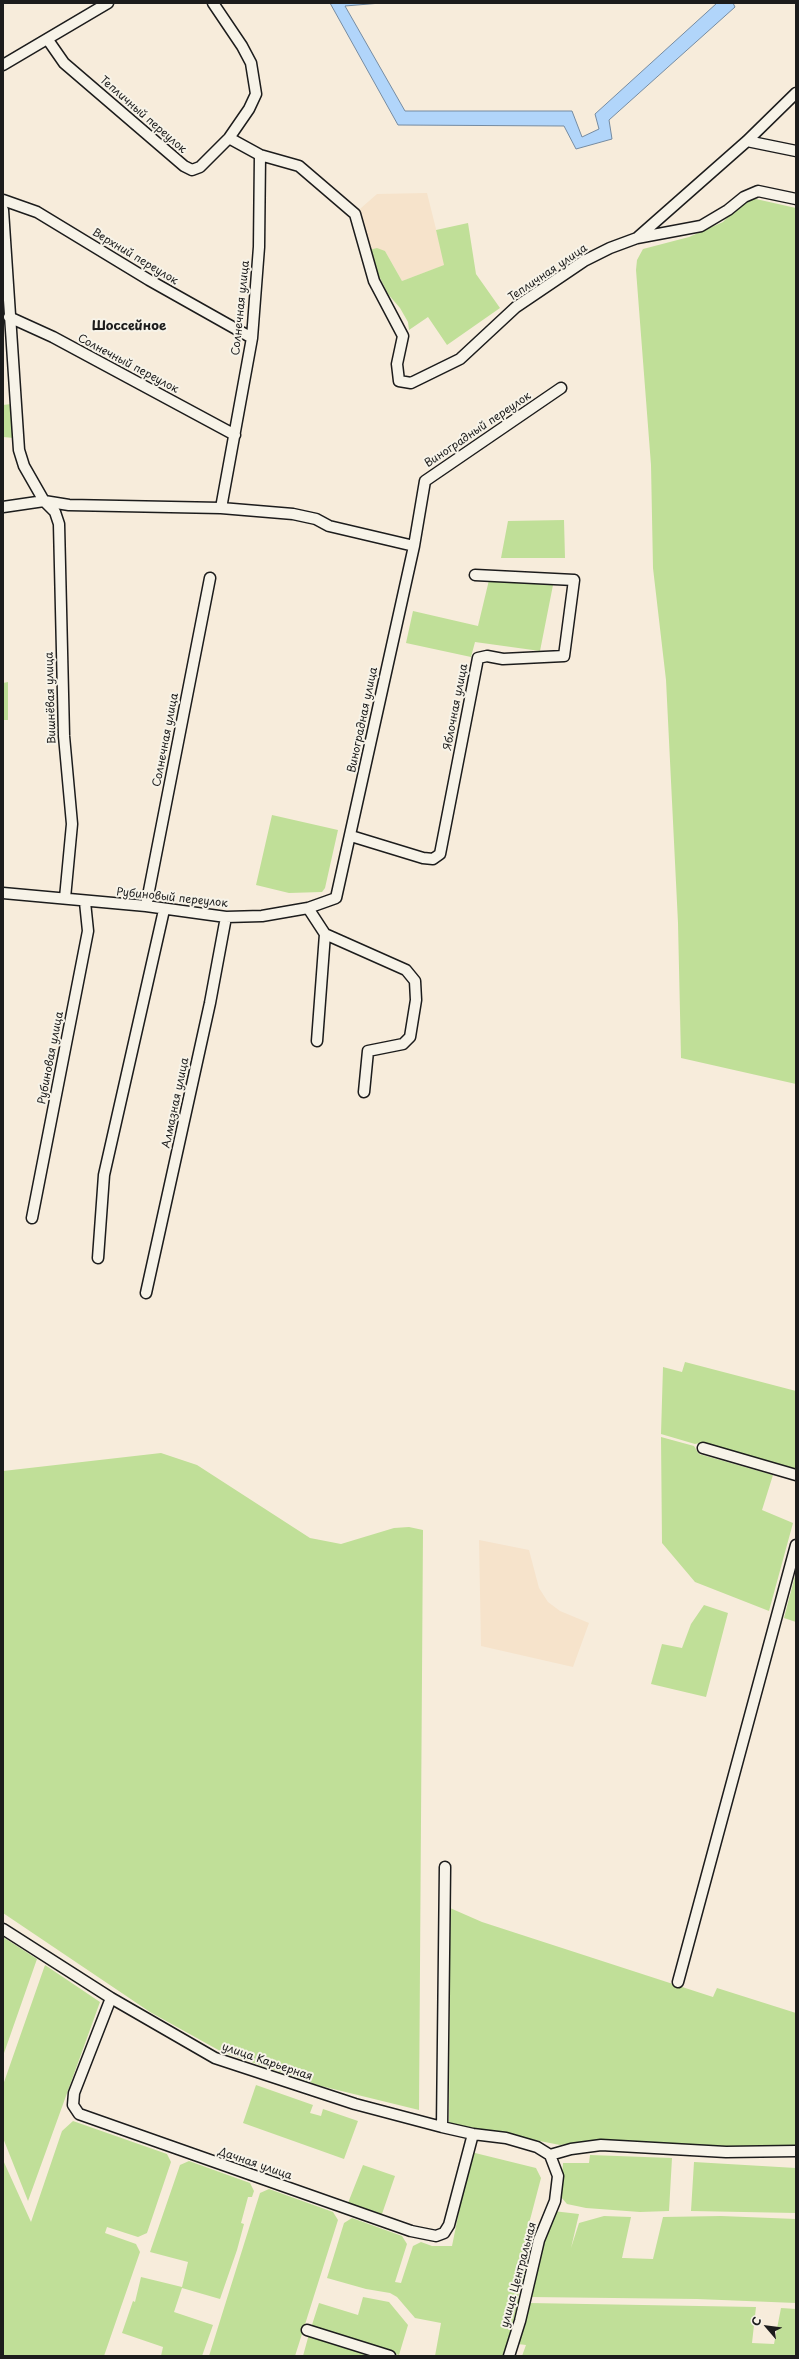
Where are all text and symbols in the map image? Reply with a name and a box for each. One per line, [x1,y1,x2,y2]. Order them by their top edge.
street label: Тепличный переулок [97,74,189,156]
street label: Верхний переулок [90,226,180,288]
street label: Тепличная улица [506,242,590,304]
street label: Солнечная улица [229,260,253,356]
district label: Шоссейное [92,318,166,334]
street label: Солнечный переулок [75,332,181,396]
street label: Виноградный переулок [422,389,534,471]
street label: Вишнёвая улица [43,652,59,744]
street label: Яблочная улица [441,663,471,751]
street label: Виноградная улица [345,666,381,774]
street label: Солнечная улица [150,692,182,788]
street label: Рубиновый переулок [116,886,228,910]
street label: Рубиновая улица [36,1010,66,1106]
street label: Алмазная улица [160,1057,192,1149]
street label: улица Карьерная [220,2040,314,2084]
street label: Дачная улица [216,2145,294,2183]
street label: улица Центральная [499,2221,539,2329]
north arrow [747,2307,787,2347]
text: С [747,2313,765,2329]

